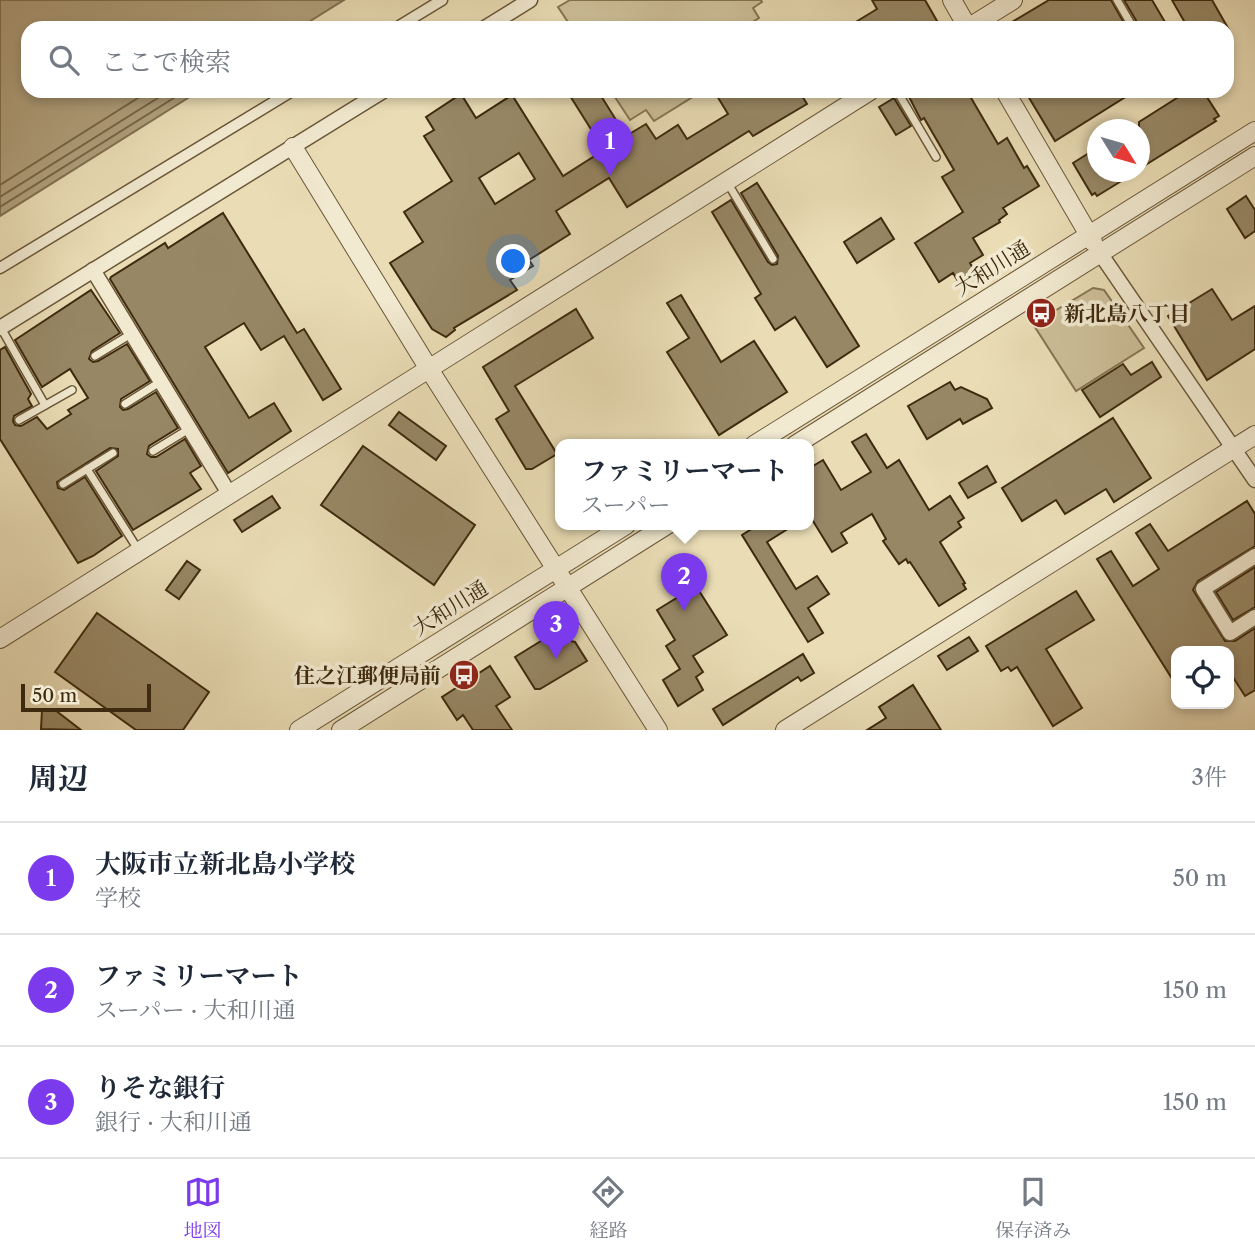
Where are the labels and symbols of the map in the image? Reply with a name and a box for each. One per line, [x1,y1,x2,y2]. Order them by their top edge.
pin: 1 [587,118,633,176]
north arrow [1087,119,1150,182]
street label: 大和川通 [950,235,1034,301]
your location [496,244,530,278]
bus stop icon: 新北島八丁目 [1024,296,1058,330]
place label: 新北島八丁目 [1064,301,1190,326]
pin: 2 [661,553,707,611]
street label: 大和川通 [408,575,492,641]
pin: 3 [533,601,579,659]
bus stop icon: 住之江郵便局前 [447,658,481,692]
place label: 住之江郵便局前 [294,663,441,688]
scale bar [21,681,150,713]

